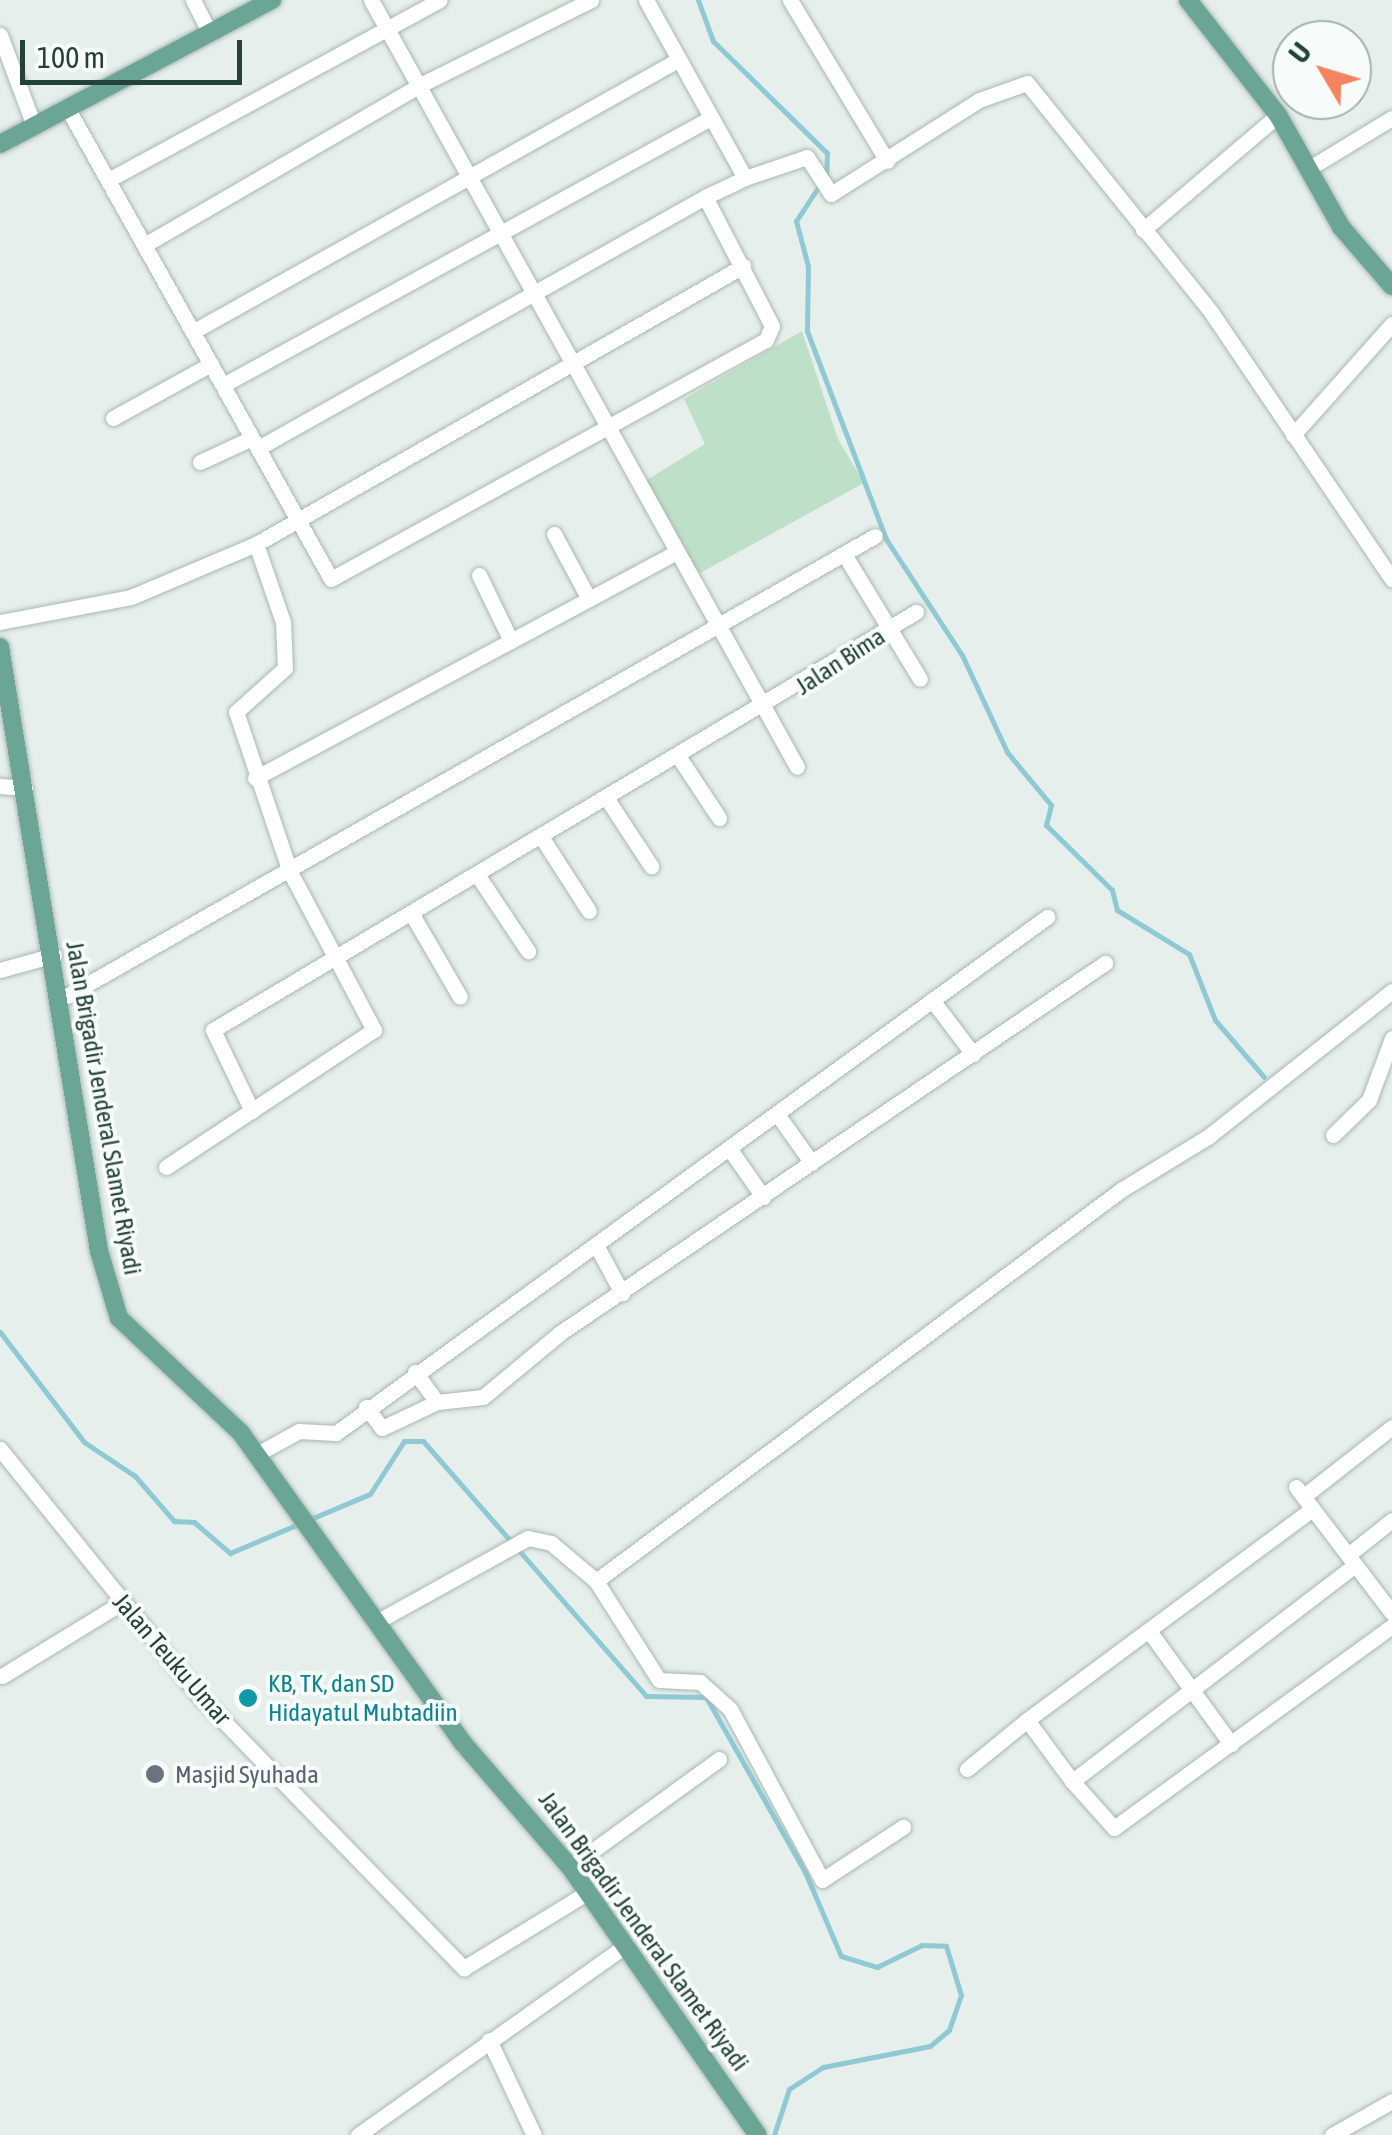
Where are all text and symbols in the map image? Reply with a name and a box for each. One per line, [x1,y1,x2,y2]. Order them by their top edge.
scale bar [25,20,248,82]
north arrow [1272,20,1372,120]
text: U [1282,36,1318,69]
text: 100 m [37,40,105,74]
street label: Jalan Bima [790,621,890,701]
street label: Jalan Brigadir Jenderal Slamet Riyadi [60,939,148,1277]
street label: Jalan Teuku Umar [107,1587,237,1731]
place label: KB, TK, dan SD Hidayatul Mubtadiin [268,1669,458,1728]
marker: KB, TK, dan SD Hidayatul Mubtadiin [237,1687,259,1709]
place label: Masjid Syuhada [175,1759,319,1789]
marker: Masjid Syuhada [144,1763,166,1785]
street label: Jalan Brigadir Jenderal Slamet Riyadi [532,1785,756,2077]

